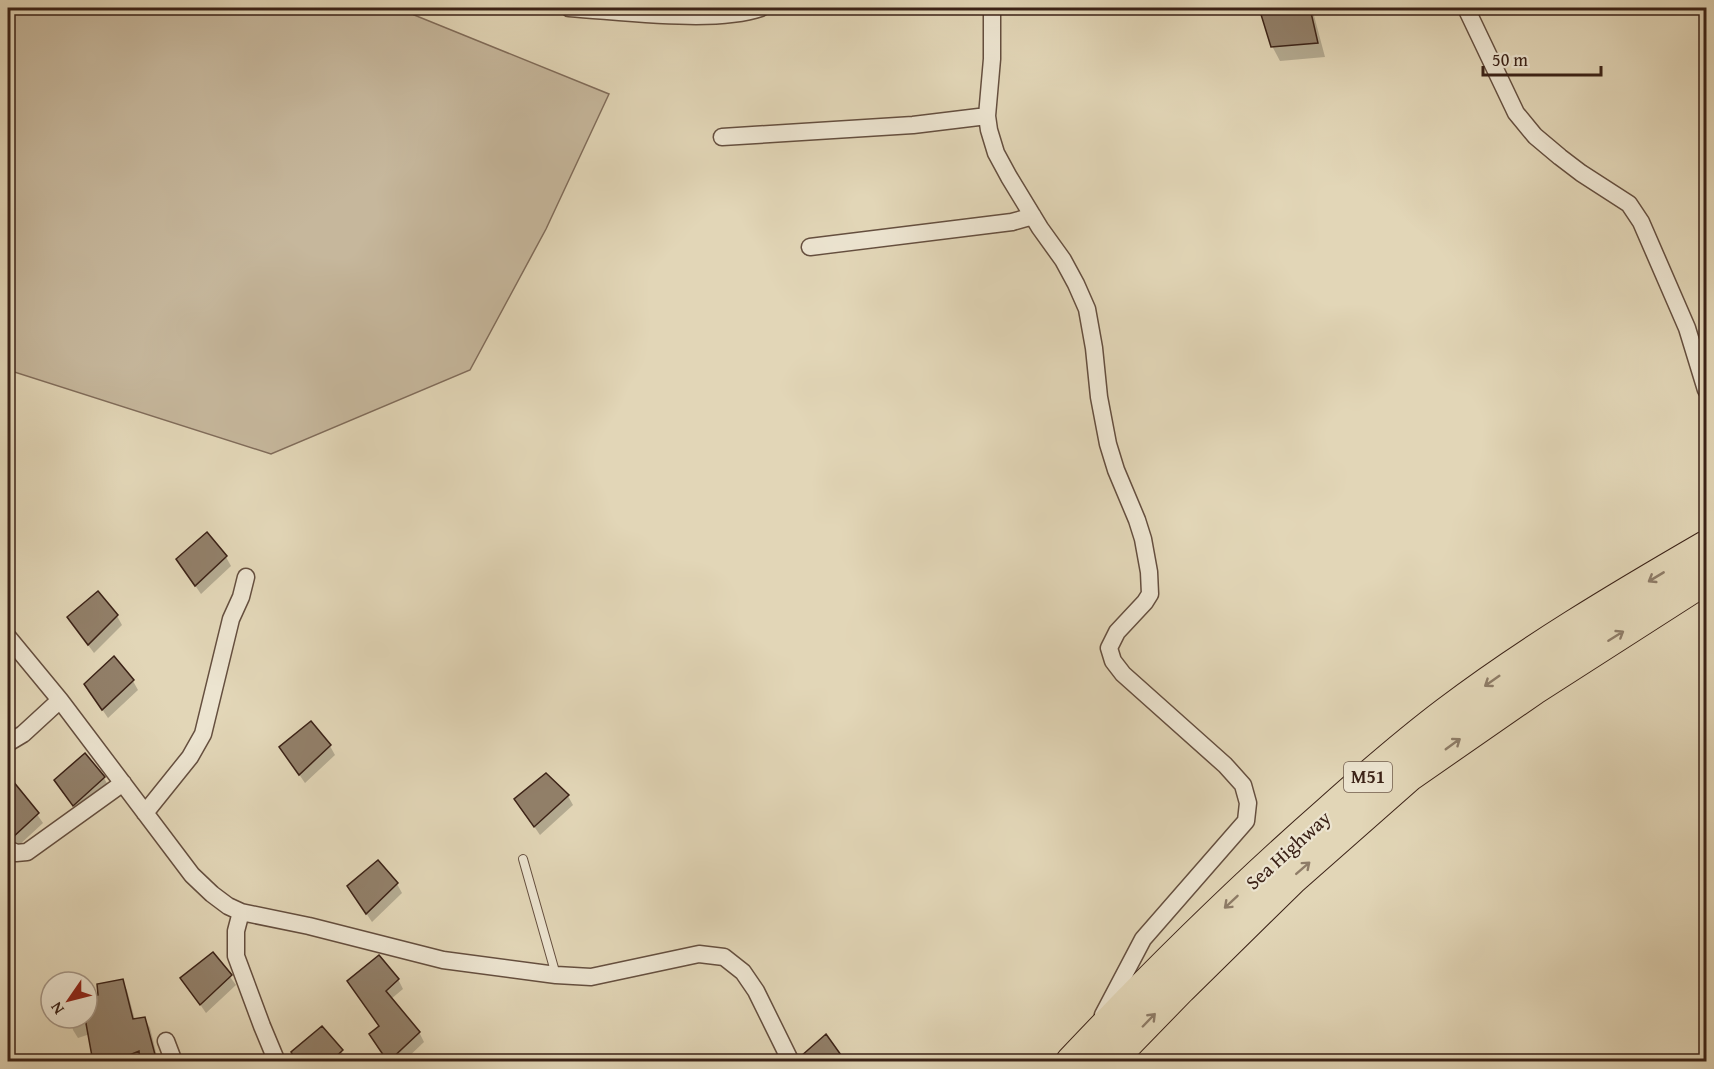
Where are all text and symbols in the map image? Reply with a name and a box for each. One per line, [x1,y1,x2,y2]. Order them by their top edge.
scale bar [1483,39,1602,77]
text: 50 m [1492,46,1528,73]
one-way arrow [1648,571,1665,583]
one-way arrow [1607,630,1624,642]
one-way arrow [1484,675,1500,687]
one-way arrow [1445,738,1461,750]
road number: M51 [1344,762,1392,792]
street label: Sea Highway [1238,803,1337,896]
one-way arrow [1295,861,1310,875]
one-way arrow [1223,895,1238,909]
north arrow [39,970,99,1030]
text: N [44,997,70,1020]
one-way arrow [1142,1012,1157,1027]

